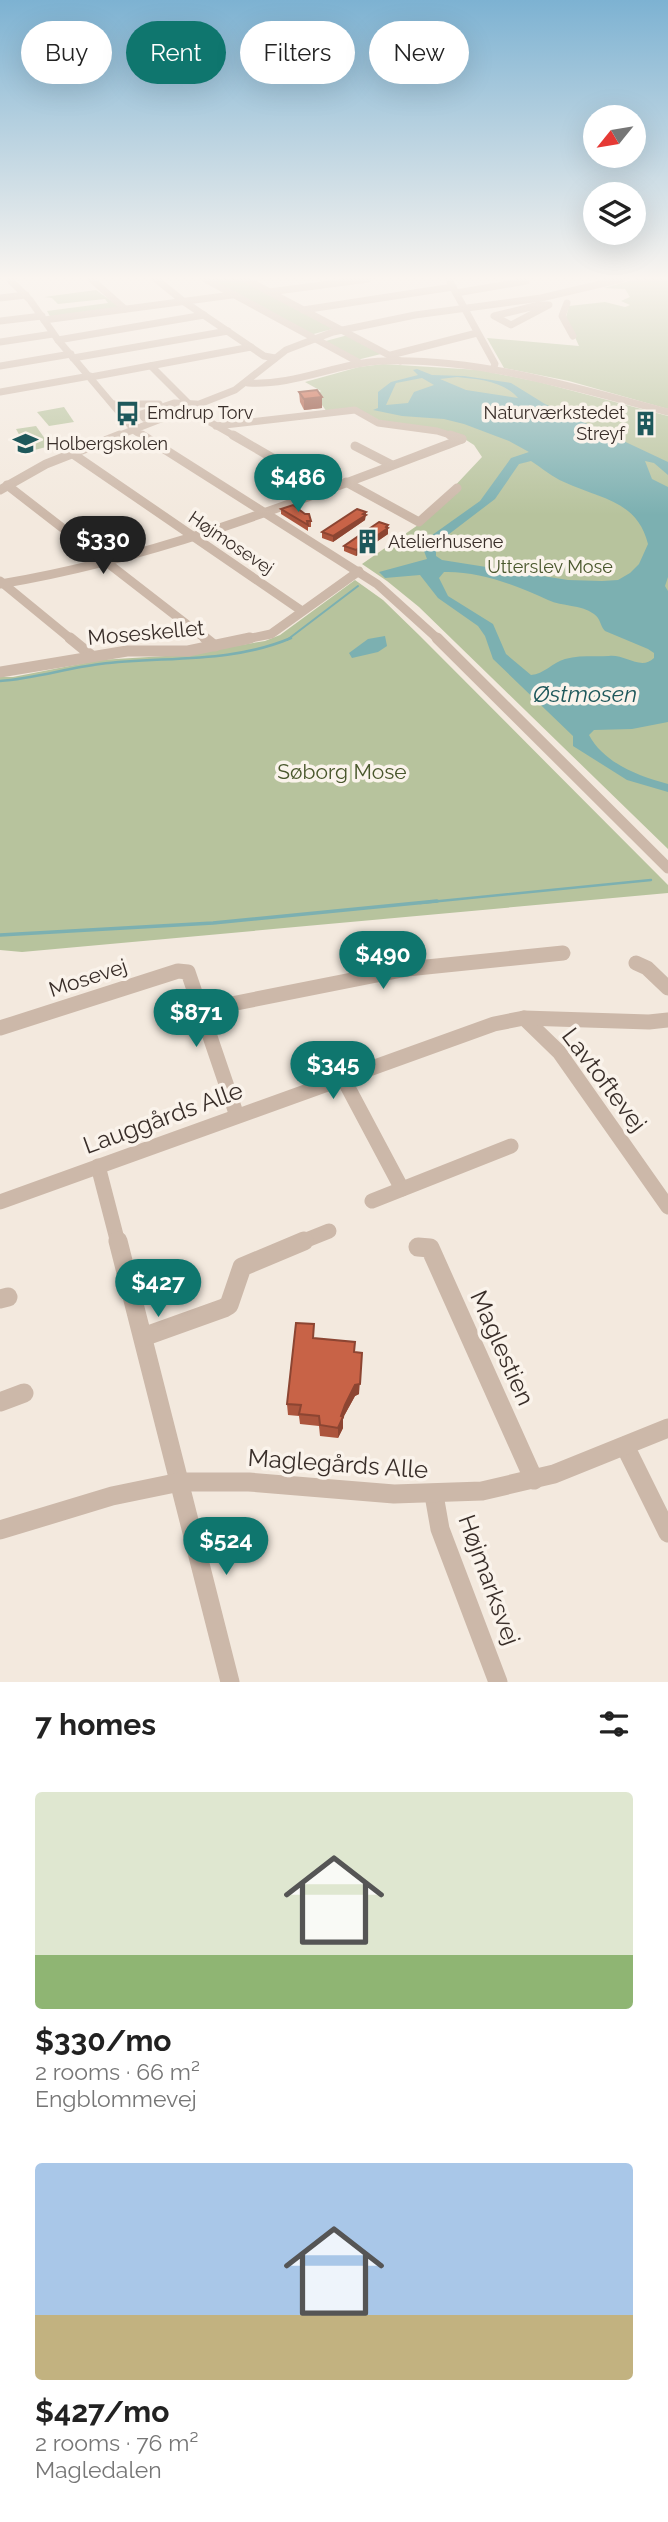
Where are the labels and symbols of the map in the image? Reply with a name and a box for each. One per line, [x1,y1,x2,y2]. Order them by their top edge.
north arrow [583,105,646,168]
bus stop icon: Emdrup Torv [113,399,141,427]
place label: Emdrup Torv [147,402,254,423]
place label: Naturværkstedet Streyf [484,402,626,444]
building icon: Naturværkstedet Streyf [631,409,659,437]
school or university icon: Holbergskolen [12,430,40,458]
place label: Holbergskolen [46,433,168,454]
pin: $486 [257,454,339,514]
street label: Højmosevej [185,506,278,579]
pin: $330 [62,516,144,576]
building icon: Atelierhusene [354,528,382,556]
place label: Atelierhusene [388,531,504,552]
park label: Utterslev Mose [487,556,613,577]
street label: Moseskellet [87,615,205,650]
water label: Østmosen [533,680,637,707]
park label: Søborg Mose [277,759,407,784]
pin: $490 [342,932,424,991]
street label: Mosevej [46,953,130,1002]
pin: $871 [155,990,237,1049]
street label: Lavtoftevej [556,1022,653,1137]
pin: $345 [292,1042,374,1101]
street label: Lauggårds Alle [79,1075,246,1160]
pin: $427 [117,1260,199,1319]
street label: Maglestien [464,1286,541,1410]
street label: Maglegårds Alle [247,1443,429,1484]
street label: Højmarksvej [452,1511,526,1649]
pin: $524 [185,1518,267,1577]

